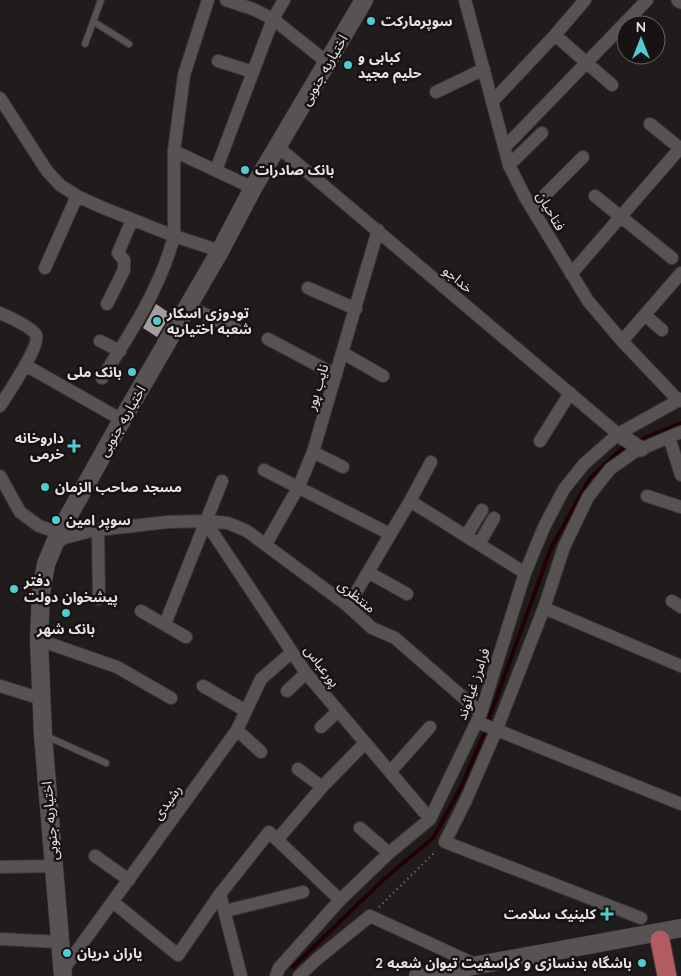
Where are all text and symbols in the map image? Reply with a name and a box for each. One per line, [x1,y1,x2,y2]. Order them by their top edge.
place label: سوپرمارکت [381,12,453,31]
marker: سوپرمارکت [365,15,377,27]
north arrow [616,15,666,65]
text: N [636,18,646,36]
street label: اختیاریه جنوبی [296,31,352,109]
place label: کبابی و حلیم مجید [358,48,422,84]
marker: کبابی و حلیم مجید [342,59,354,71]
place label: بانک صادرات [255,161,334,179]
marker: بانک صادرات [239,164,251,176]
street label: فتاحیان [533,188,569,234]
street label: خداجو [439,261,477,297]
place label: تودوزی اسکار شعبه اختیاریه [166,304,252,338]
marker: تودوزی اسکار شعبه اختیاریه [151,315,163,327]
street label: نایب پور [301,362,334,413]
place label: بانک ملی [67,363,122,381]
marker: بانک ملی [126,366,138,378]
street label: اختیاریه جنوبی [94,382,150,460]
place label: داروخانه خرمی [15,429,64,463]
marker: داروخانه خرمی [68,440,80,452]
place label: مسجد صاحب الزمان [55,478,182,496]
marker: مسجد صاحب الزمان [39,481,51,493]
place label: سوپر امین [66,511,131,530]
marker: سوپر امین [50,514,62,526]
place label: دفتر پیشخوان دولت [23,572,118,607]
street label: منتظری [334,575,380,617]
marker: دفتر پیشخوان دولت [8,583,20,595]
marker: بانک شهر [60,607,72,619]
place label: بانک شهر [36,620,95,638]
street label: پورعباس [299,641,344,691]
street label: فرامرز غیاثوند [452,646,494,722]
street label: اختیاریه جنوبی [38,781,62,861]
street label: رشیدی [148,781,186,823]
place label: کلینیک سلامت [504,905,597,923]
marker: کلینیک سلامت [600,907,614,921]
place label: یاران دریان [77,944,143,962]
marker: یاران دریان [61,947,73,959]
place label: باشگاه بدنسازی و کراسفیت تیوان شعبه 2 [375,954,632,972]
marker: باشگاه بدنسازی و کراسفیت تیوان شعبه 2 [636,957,648,969]

